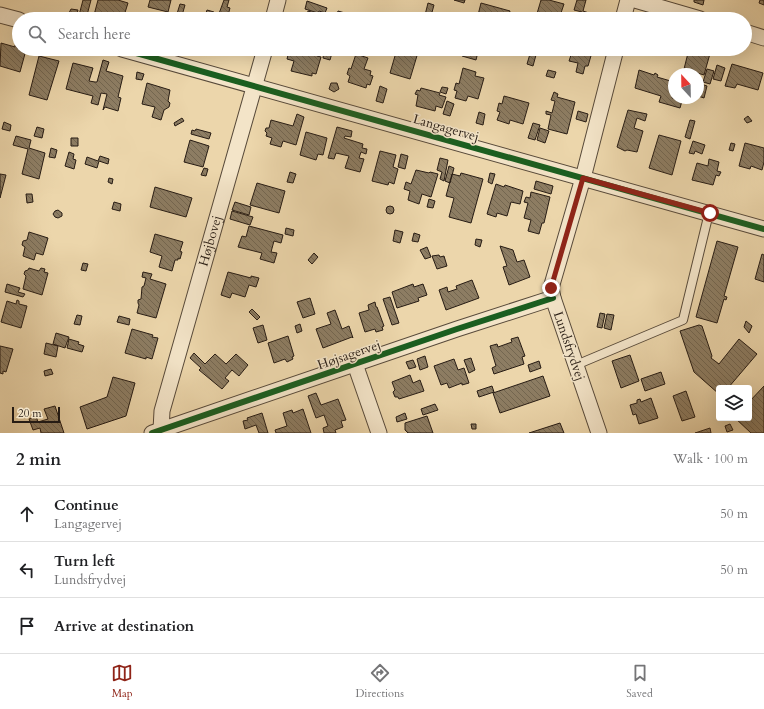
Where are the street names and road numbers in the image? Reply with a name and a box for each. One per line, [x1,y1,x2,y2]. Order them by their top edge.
street label: Langagervej [411,110,481,146]
street label: Højbovej [195,213,226,268]
street label: Lundsfrydvej [549,309,589,383]
street label: Højsagervej [315,336,383,374]

